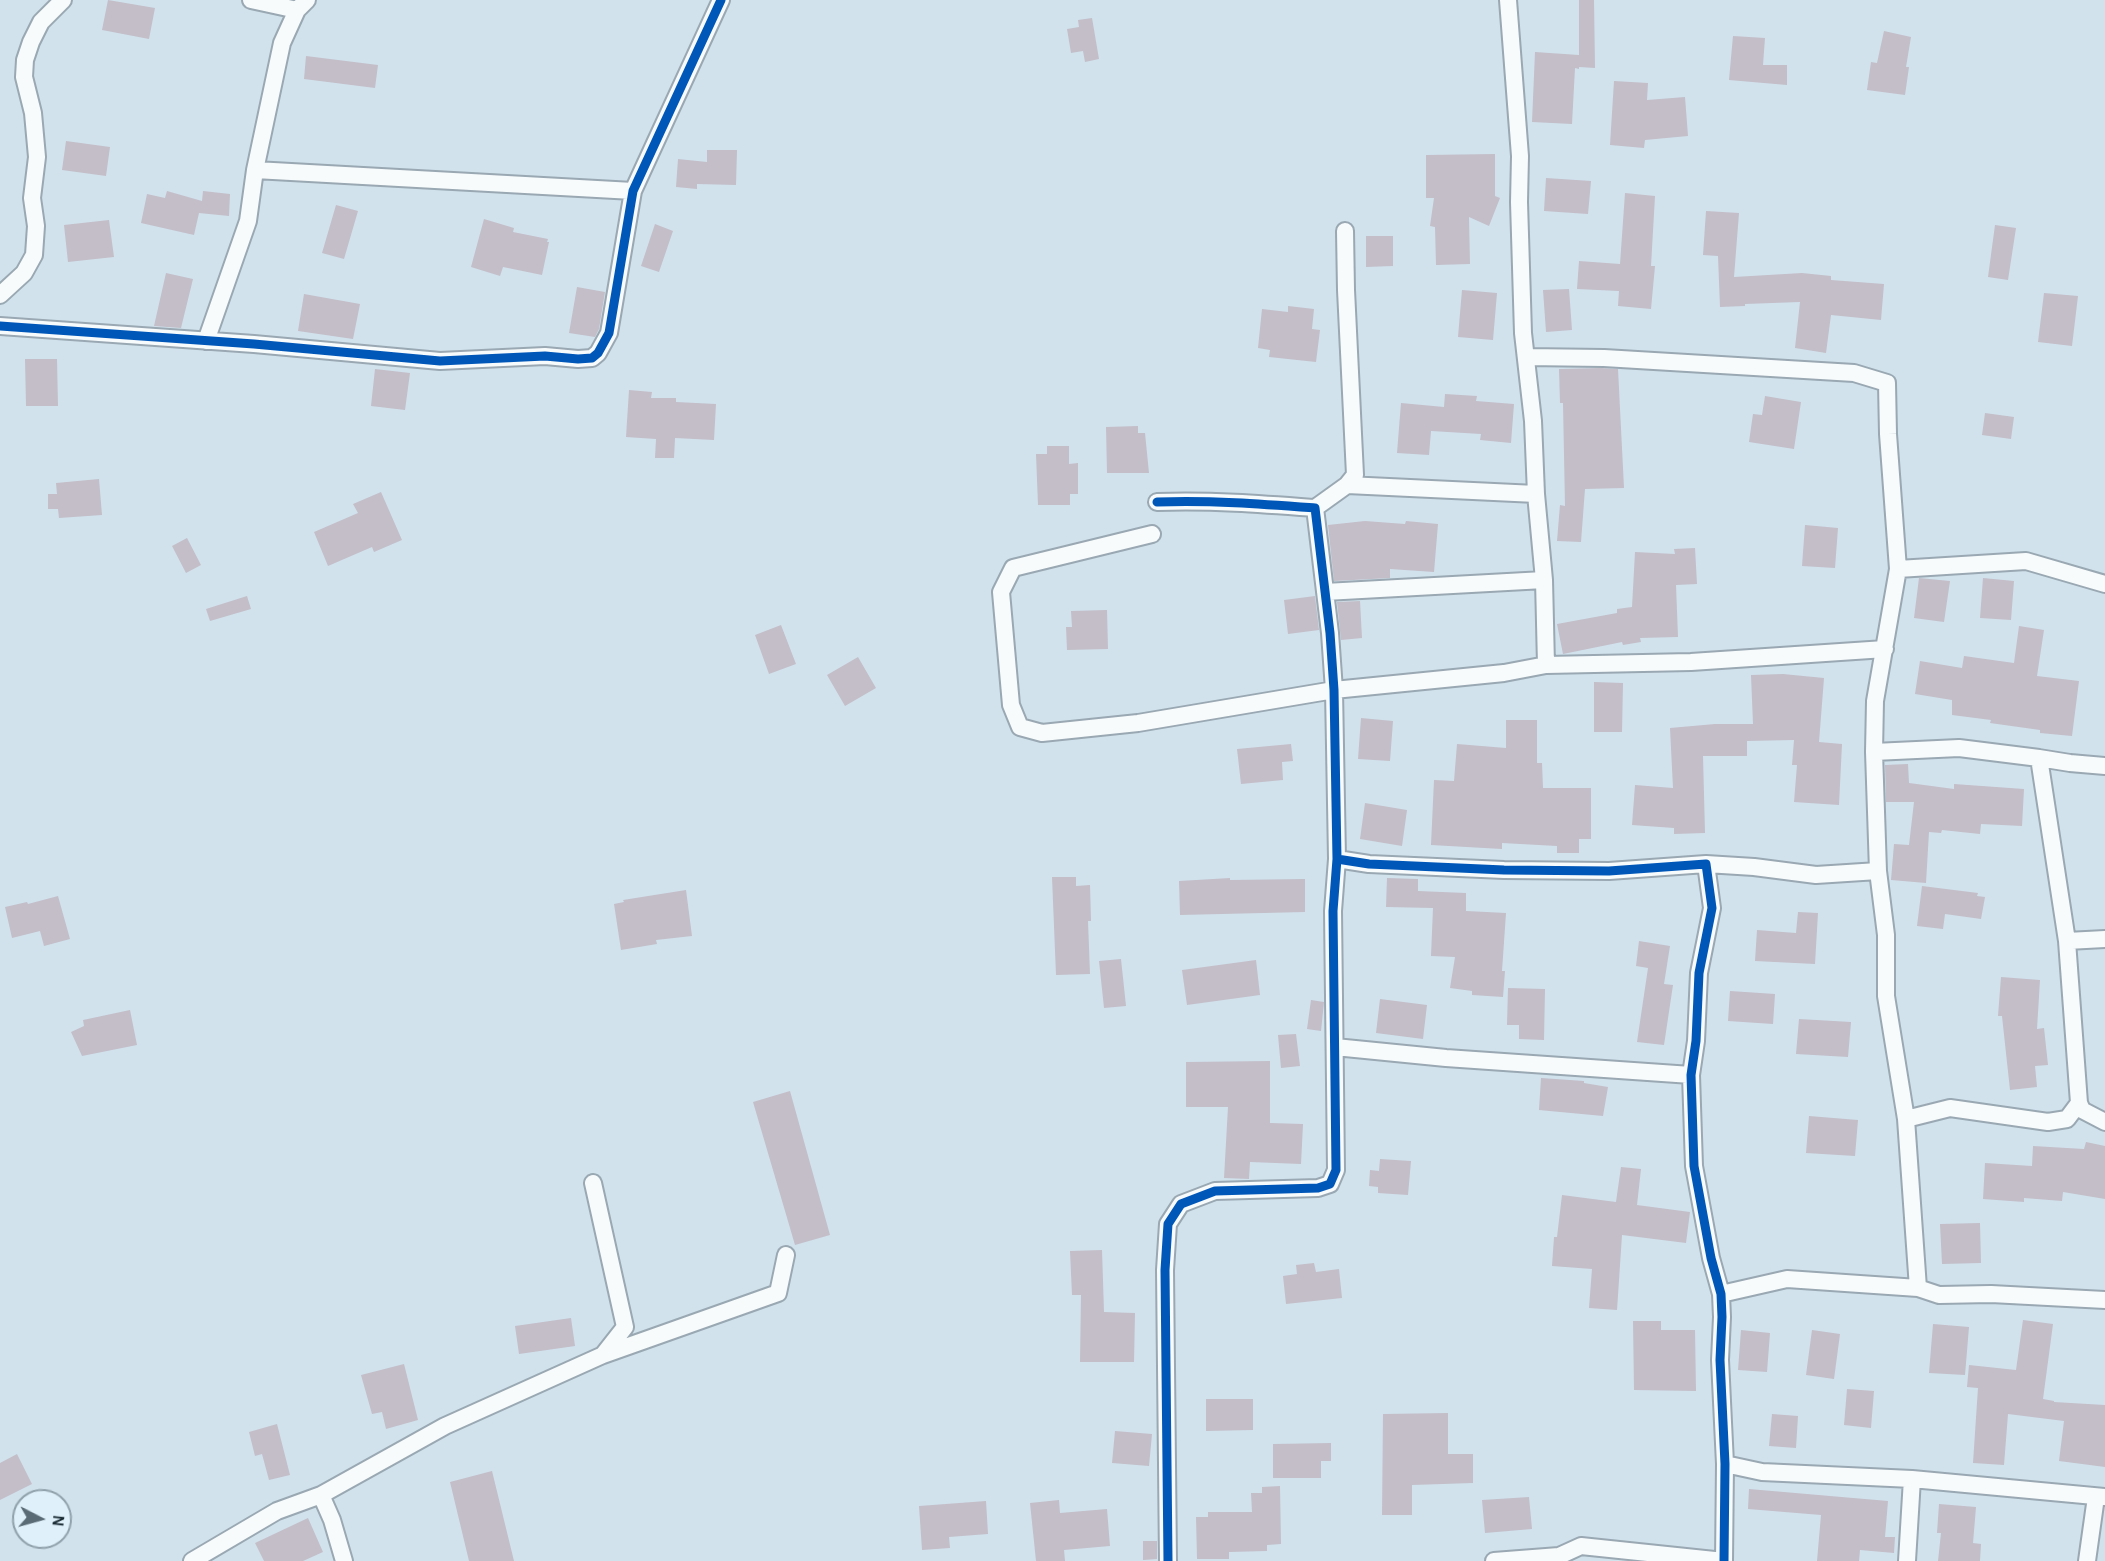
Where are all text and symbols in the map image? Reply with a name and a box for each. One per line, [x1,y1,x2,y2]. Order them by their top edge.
north arrow [12,1489,72,1549]
text: N [49,1514,66,1527]

